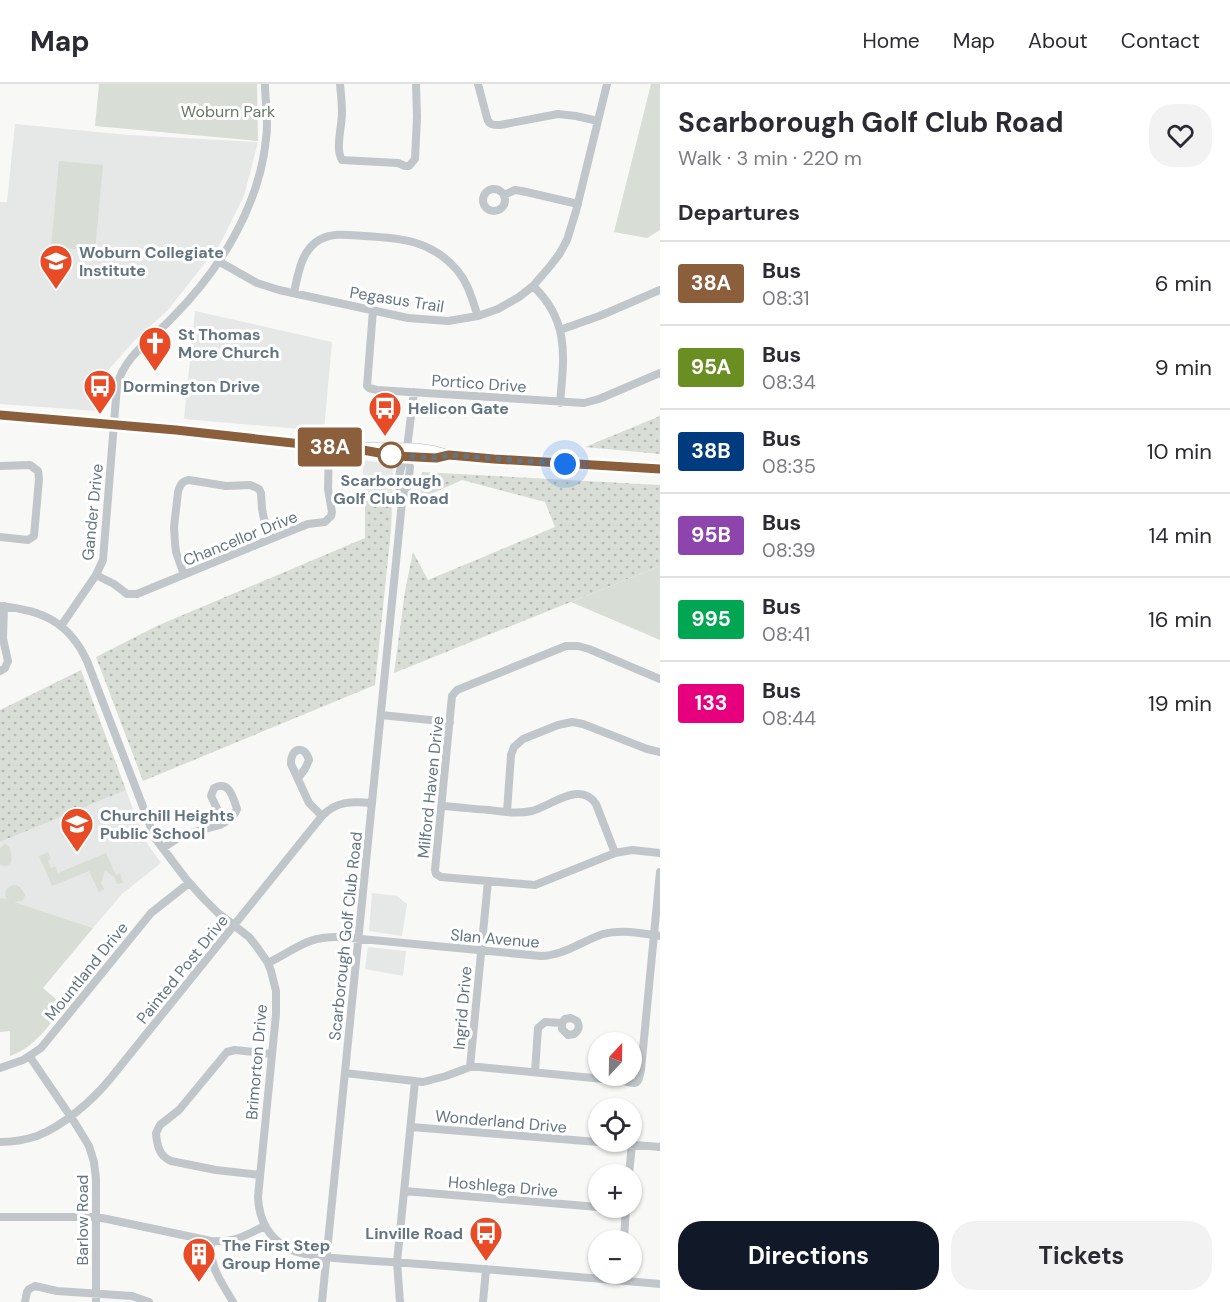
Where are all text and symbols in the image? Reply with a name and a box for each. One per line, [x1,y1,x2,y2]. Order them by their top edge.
text: Map [30,23,90,60]
text: Home [862,27,920,55]
text: Map [953,27,995,55]
text: About [1028,27,1088,55]
text: Contact [1121,27,1200,55]
park label: Woburn Park [181,101,275,122]
text: Scarborough Golf Club Road [678,104,1064,141]
button: heart [1149,104,1212,167]
text: Walk · 3 min · 220 m [678,145,862,171]
text: Departures [678,198,800,227]
place label: Woburn Collegiate Institute [79,242,224,281]
school or university icon: Woburn Collegiate Institute [38,243,74,290]
text: Bus [762,256,801,285]
text: 38A [691,269,731,297]
text: 6 min [1155,269,1212,298]
street label: Pegasus Trail [348,282,446,317]
text: 08:31 [762,285,810,311]
place label: St Thomas More Church [178,324,279,363]
church icon: St Thomas More Church [137,325,173,372]
text: Bus [762,340,801,369]
text: 95A [691,353,731,381]
text: 9 min [1155,353,1212,382]
bus stop icon: Dormington Drive [82,368,118,415]
text: 08:34 [762,369,816,395]
street label: Portico Drive [431,370,527,397]
place label: Dormington Drive [123,376,260,397]
bus stop icon: Helicon Gate [367,390,403,437]
place label: Helicon Gate [408,398,509,419]
text: Bus [762,424,801,453]
line badge: 38A [296,428,364,466]
text: 38A [310,433,350,461]
text: 38B [691,437,731,465]
text: 10 min [1147,437,1212,466]
marker: Scarborough Golf Club Road [378,442,404,468]
your location [550,449,580,479]
text: 08:35 [762,453,816,479]
street label: Gander Drive [77,463,108,561]
place label: Scarborough Golf Club Road [333,470,449,509]
street label: Chancellor Drive [180,506,300,571]
text: Bus [762,508,801,537]
text: 95B [691,521,731,549]
text: 14 min [1148,521,1212,550]
text: 08:39 [762,537,816,563]
text: Bus [762,592,801,621]
text: 995 [691,605,731,633]
text: 16 min [1148,605,1212,634]
text: 08:41 [762,621,810,647]
text: Bus [762,676,801,705]
text: 133 [695,689,727,717]
text: 19 min [1148,689,1212,718]
text: 08:44 [762,705,816,731]
street label: Milford Haven Drive [413,715,448,859]
place label: Churchill Heights Public School [100,805,235,844]
school or university icon: Churchill Heights Public School [59,806,95,853]
street label: Scarborough Golf Club Road [324,831,367,1041]
street label: Painted Post Drive [132,910,233,1028]
street label: Mountland Drive [40,918,133,1025]
street label: Slan Avenue [450,924,540,953]
street label: Ingrid Drive [448,965,477,1051]
street label: Brimorton Drive [241,1003,272,1121]
north arrow [588,1032,642,1086]
map controls [588,1032,642,1284]
button: locate [588,1098,642,1152]
street label: Wonderland Drive [434,1105,568,1138]
button: + [588,1164,642,1218]
street label: Hoshlega Drive [447,1171,559,1202]
street label: Barlow Road [72,1175,93,1265]
bus stop icon: Linville Road [468,1215,504,1262]
button: Directions [678,1221,939,1290]
button: Tickets [951,1221,1212,1290]
place label: Linville Road [365,1223,463,1244]
button: − [588,1230,642,1284]
place label: The First Step Group Home [222,1235,330,1274]
building icon: The First Step Group Home [181,1236,217,1283]

